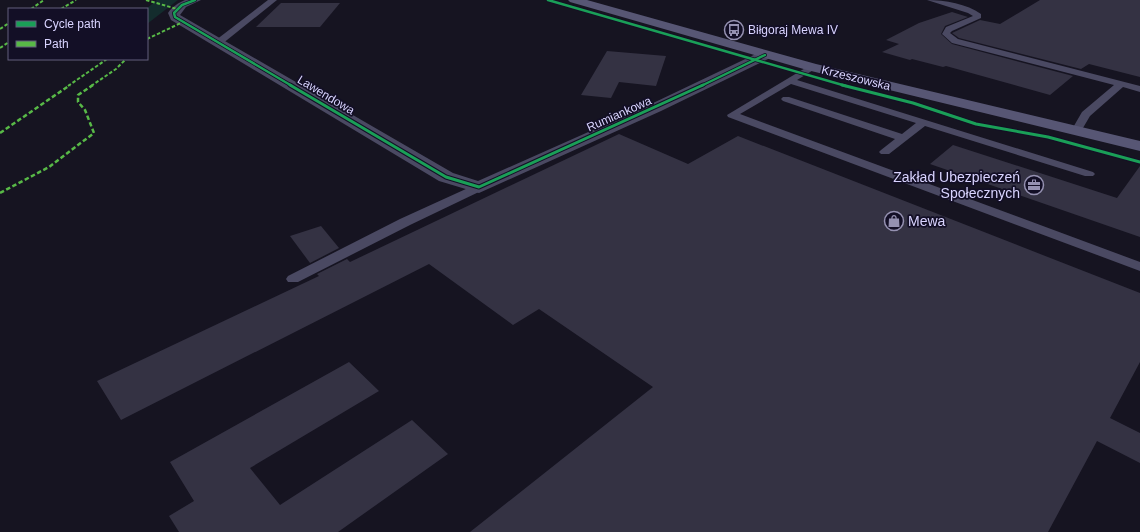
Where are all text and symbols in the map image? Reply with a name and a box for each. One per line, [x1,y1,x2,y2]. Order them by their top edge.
legend [8,8,148,60]
text: Cycle path [44,17,101,31]
bus stop icon: Biłgoraj Mewa IV [723,19,745,41]
place label: Biłgoraj Mewa IV [748,23,838,37]
text: Path [44,37,69,51]
street label: Krzeszowska [820,63,892,93]
street label: Lawendowa [295,73,357,118]
street label: Rumiankowa [584,93,654,135]
place label: Zakład Ubezpieczeń Społecznych [893,169,1020,201]
office icon: Zakład Ubezpieczeń Społecznych [1023,174,1045,196]
shop icon: Mewa [883,210,905,232]
place label: Mewa [908,213,946,229]

